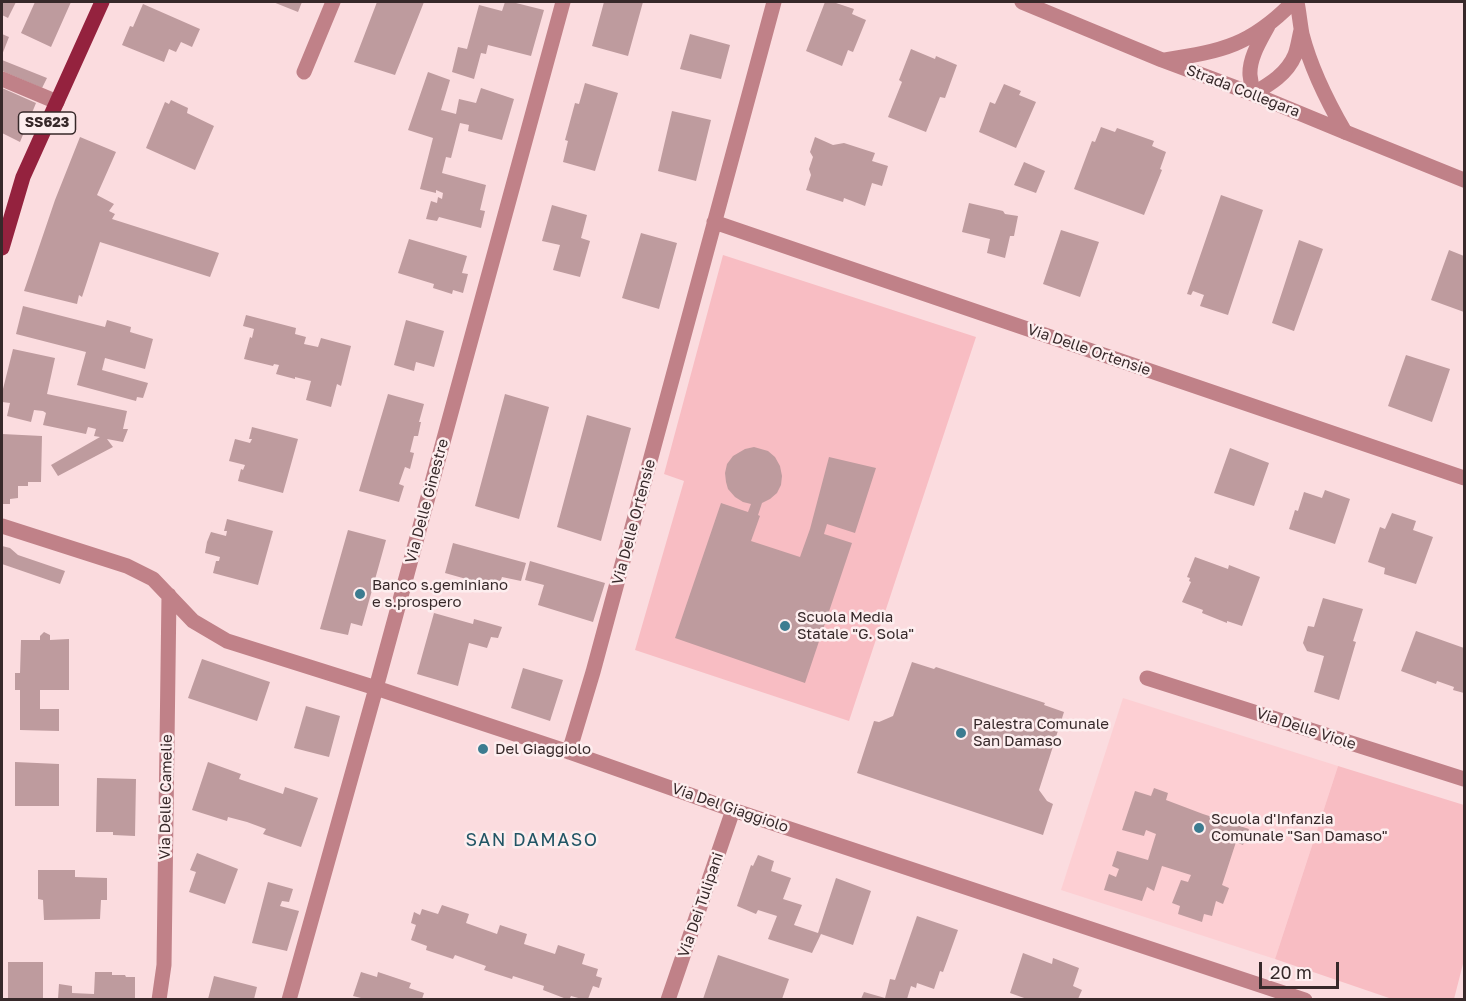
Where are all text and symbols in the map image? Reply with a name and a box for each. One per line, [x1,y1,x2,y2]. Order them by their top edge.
street label: Strada Collegara [1184,61,1302,121]
road number: SS623 [18,112,76,134]
street label: Via Delle Ortensie [1025,320,1153,380]
street label: Via Delle Ginestre [402,437,452,565]
street label: Via Delle Ortensie [609,457,659,587]
place label: Banco s.geminiano e s.prospero [372,576,508,611]
marker: Banco s.geminiano e s.prospero [353,587,367,601]
place label: Scuola Media Statale "G. Sola" [797,608,914,643]
marker: Scuola Media Statale "G. Sola" [778,619,792,633]
street label: Via Delle Viole [1254,704,1358,754]
place label: Palestra Comunale San Damaso [973,715,1109,750]
marker: Palestra Comunale San Damaso [954,726,968,740]
street label: Via Delle Camelie [156,734,176,860]
place label: Del Giaggiolo [495,740,591,758]
marker: Del Giaggiolo [476,742,490,756]
street label: Via Del Giaggiolo [669,780,791,836]
place label: Scuola d'Infanzia Comunale "San Damaso" [1211,810,1388,845]
marker: Scuola d'Infanzia Comunale "San Damaso" [1192,821,1206,835]
district label: SAN DAMASO [465,829,599,851]
street label: Via Dei Tulipani [675,850,727,960]
scale bar [1262,950,1342,988]
text: 20 m [1270,961,1312,983]

